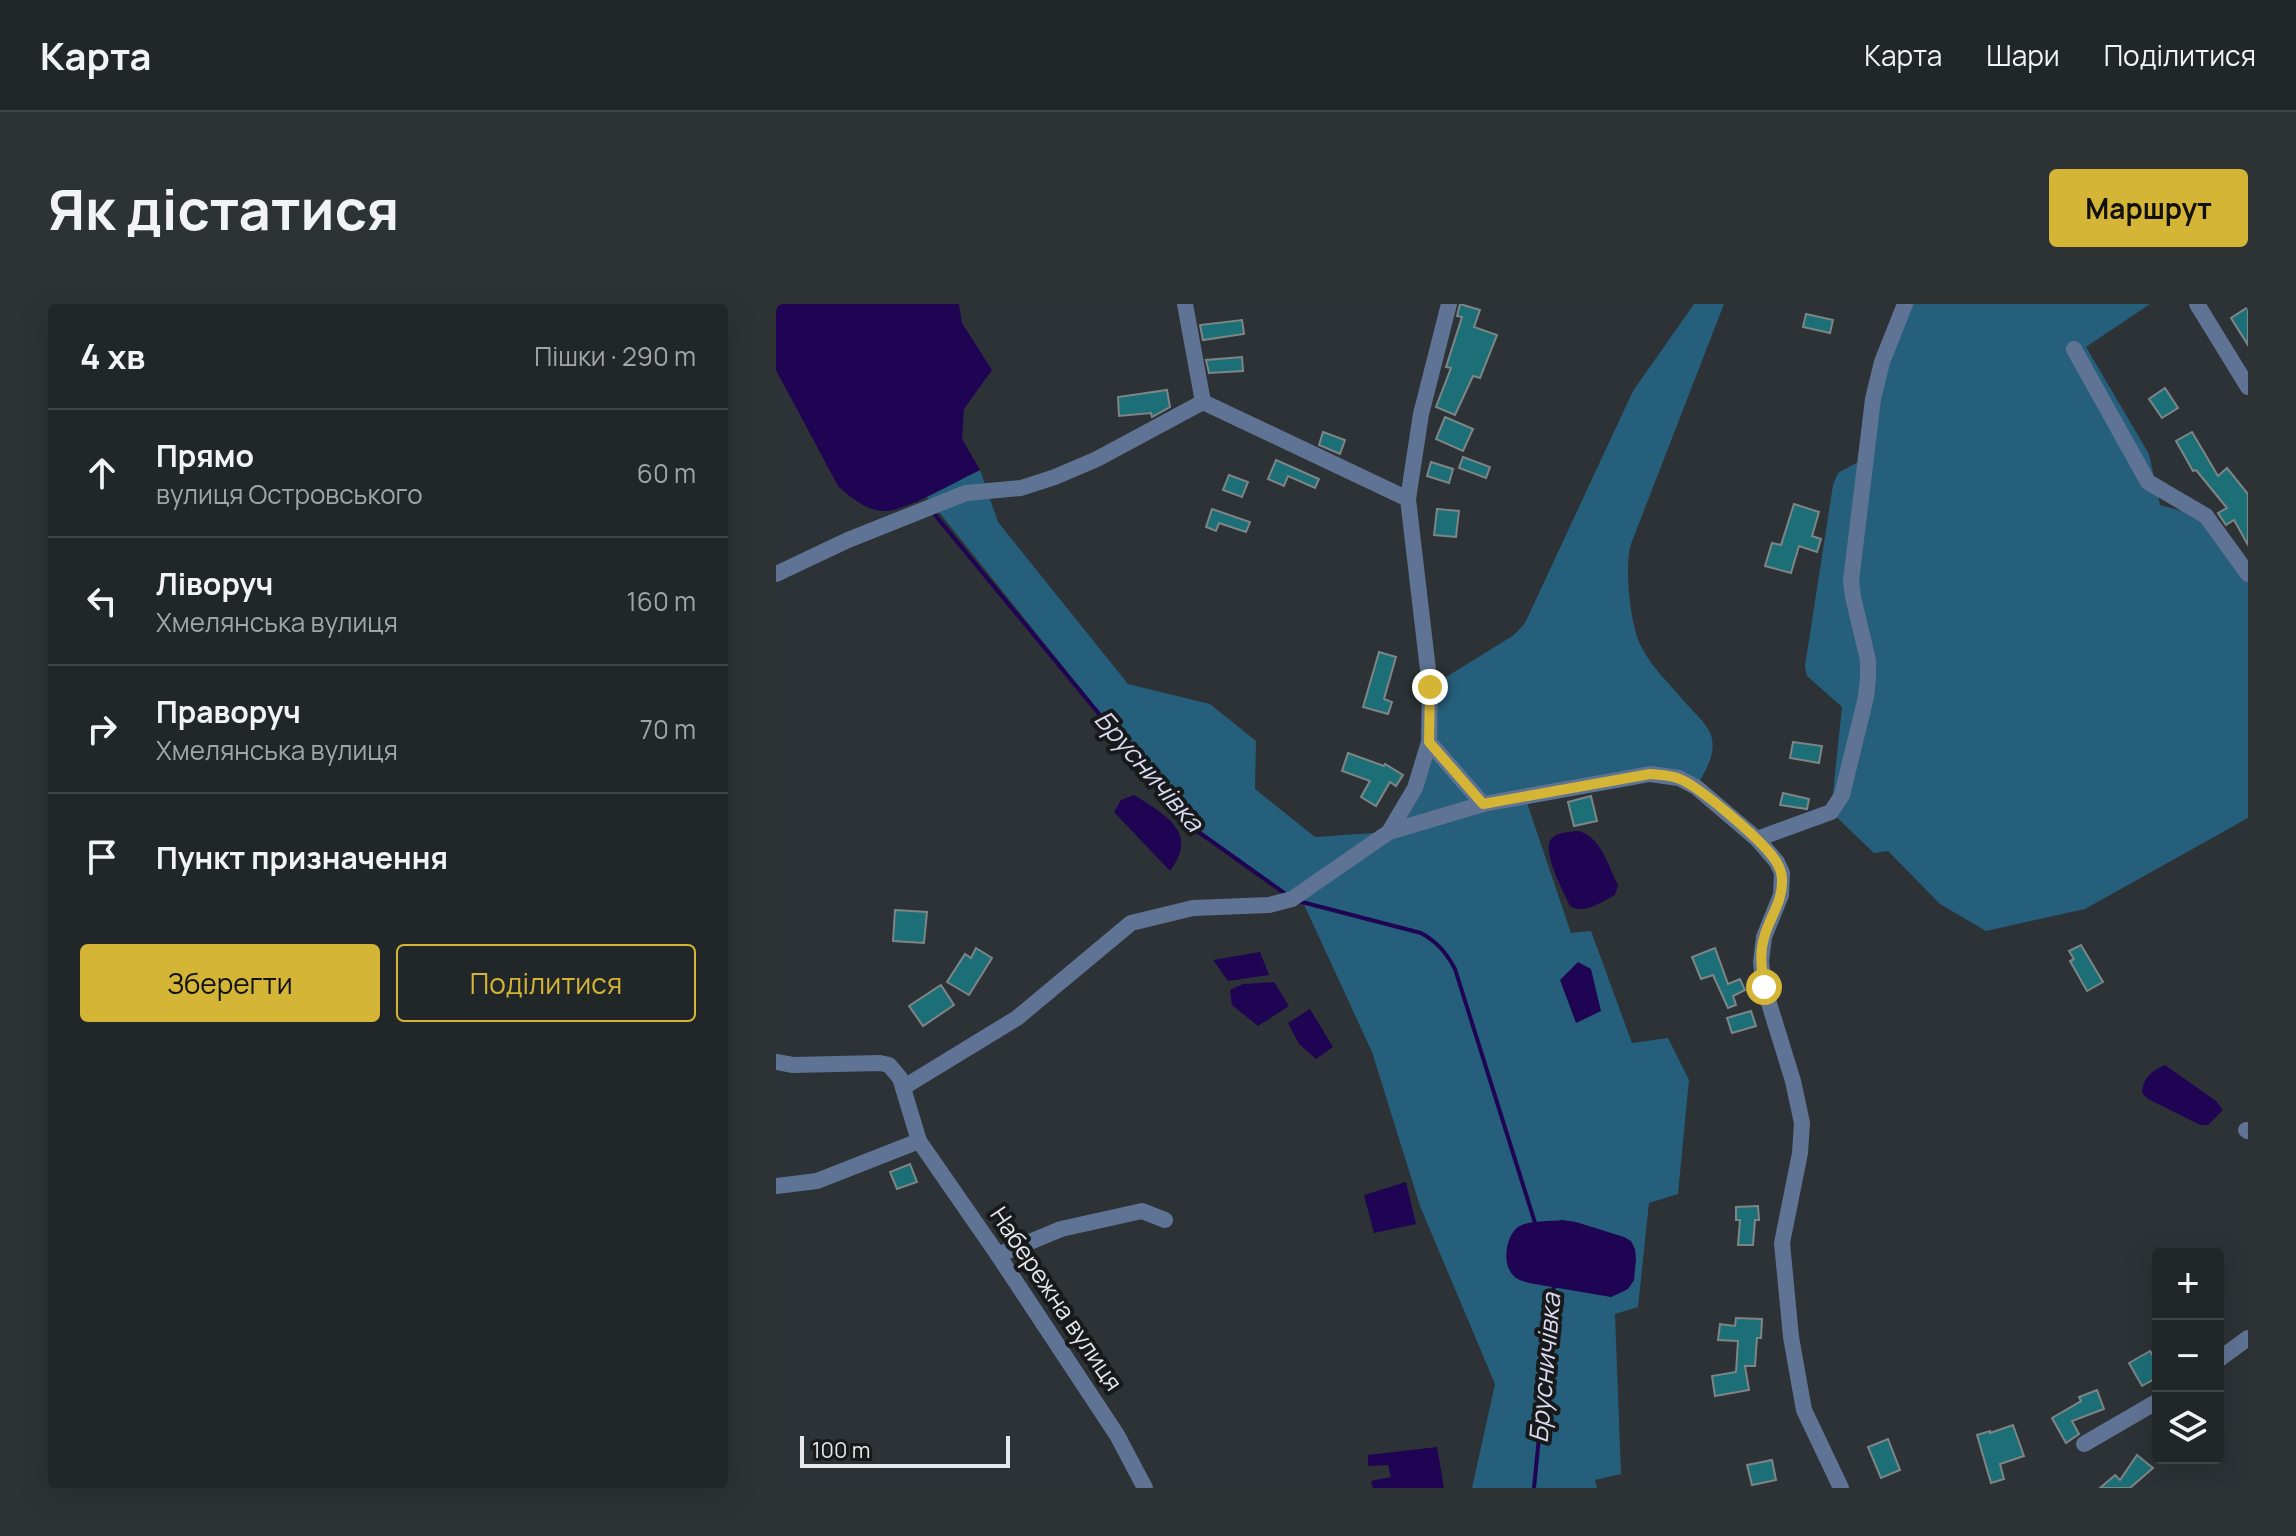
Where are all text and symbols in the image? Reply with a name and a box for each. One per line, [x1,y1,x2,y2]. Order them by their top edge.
text: Карта [40,29,152,81]
text: Карта [1864,36,1942,74]
text: Шари [1986,36,2060,74]
text: Поділитися [2104,36,2256,74]
button: Маршрут [2049,169,2248,247]
text: Як дістатися [48,170,399,247]
text: 4 хв [80,333,145,379]
text: Пішки · 290 m [534,338,696,374]
text: Прямо [156,435,254,476]
icon: ahead [80,451,124,495]
text: 60 m [637,455,696,491]
text: вулиця Островського [156,476,423,512]
text: Ліворуч [156,563,273,604]
icon: left [80,579,124,623]
text: 160 m [627,583,696,619]
text: Хмелянська вулиця [156,604,398,640]
route end [1412,669,1448,705]
text: Праворуч [156,691,301,732]
water label: Брусничівка [1087,702,1213,840]
icon: right [80,707,124,751]
text: 70 m [640,711,696,747]
text: Хмелянська вулиця [156,732,398,768]
icon: arrive [80,835,124,879]
text: Пункт призначення [156,837,448,878]
button: Зберегти [80,944,380,1022]
button: Поділитися [396,944,696,1022]
route start [1746,969,1782,1005]
street label: Набережна вулиця [983,1200,1131,1397]
map controls [2152,1248,2224,1464]
button: + [2152,1248,2224,1320]
water label: Брусничівка [1520,1290,1569,1444]
button: − [2152,1320,2224,1392]
button: layers [2152,1392,2224,1464]
scale bar [800,1432,1010,1468]
text: 100 m [812,1435,870,1465]

